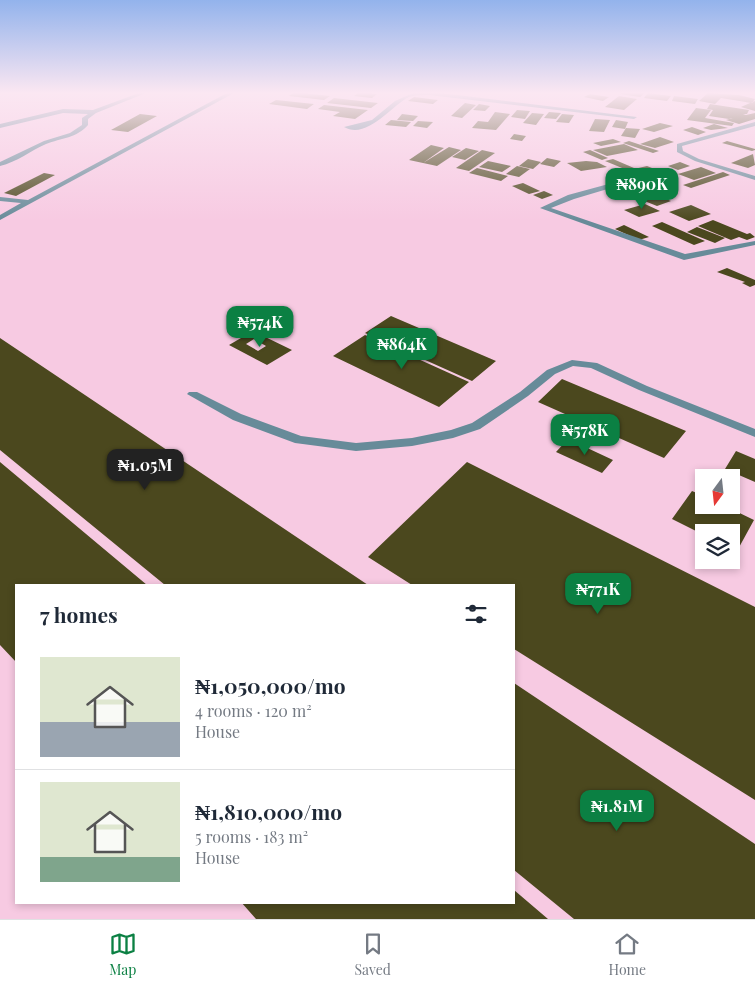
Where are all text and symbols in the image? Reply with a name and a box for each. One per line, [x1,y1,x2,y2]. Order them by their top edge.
pin: ₦890K [607,168,677,210]
text: ₦890K [616,173,668,194]
pin: ₦574K [225,306,295,348]
text: ₦574K [237,311,283,332]
pin: ₦864K [367,328,437,370]
text: ₦864K [377,333,427,354]
pin: ₦578K [550,414,620,456]
text: ₦578K [562,419,608,440]
pin: ₦1.05M [104,448,186,491]
text: ₦1.05M [118,454,172,475]
north arrow [695,469,740,514]
map controls [695,469,740,569]
button: layers [695,524,740,569]
pin: ₦771K [563,572,633,615]
text: ₦771K [576,578,620,599]
text: 7 homes [40,600,118,628]
icon: filters [462,600,490,628]
text: ₦1,050,000/mo [195,671,346,699]
icon: home [80,677,140,737]
text: 4 rooms · 120 m² [195,700,312,721]
text: House [195,721,240,742]
pin: ₦1.81M [576,790,658,832]
text: ₦1.81M [591,795,643,816]
text: ₦1,810,000/mo [195,797,342,825]
icon: home [80,802,140,862]
text: 5 rooms · 183 m² [195,826,308,847]
text: House [195,847,240,868]
tab: Map [109,930,137,979]
tab: Saved [355,930,391,979]
tab: Home [609,930,646,979]

